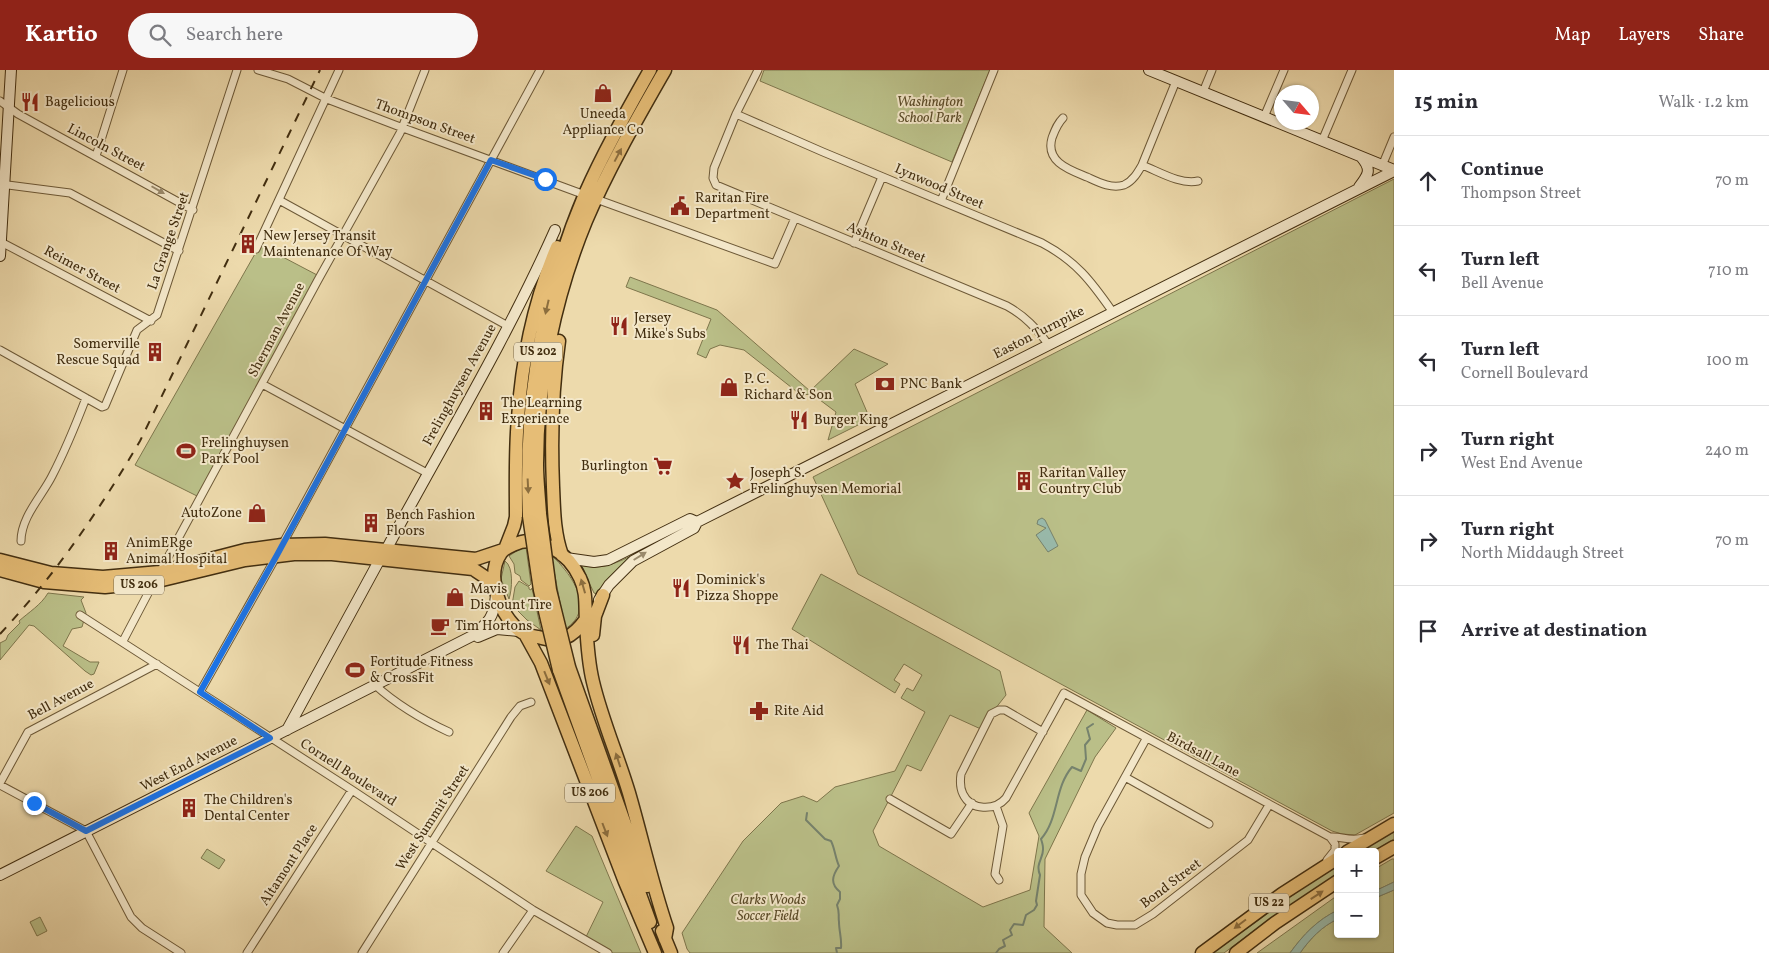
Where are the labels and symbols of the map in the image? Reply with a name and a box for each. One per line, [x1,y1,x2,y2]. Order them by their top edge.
shop icon: Uneeda Appliance Co [592,82,614,104]
north arrow [1274,85,1319,130]
restaurant icon: Bagelicious [19,91,41,113]
place label: Bagelicious [45,93,115,112]
park label: Washington School Park [897,93,963,128]
street label: Thompson Street [372,95,478,149]
place label: Uneeda Appliance Co [562,105,644,140]
street label: Lincoln Street [64,119,149,177]
one-way arrow [613,149,622,162]
street label: Lynwood Street [891,160,987,214]
route start [534,168,557,191]
one-way arrow [151,186,165,195]
street label: La Grange Street [143,189,195,292]
place label: Raritan Fire Department [695,189,770,224]
public building icon: Raritan Fire Department [669,195,691,217]
street label: Ashton Street [843,218,929,268]
place label: New Jersey Transit Maintenance Of Way [263,227,393,262]
building icon: New Jersey Transit Maintenance Of Way [237,233,259,255]
street label: Reimer Street [40,242,124,298]
street label: Sherman Avenue [244,279,310,381]
one-way arrow [543,300,551,315]
street label: Easton Turnpike [990,302,1088,364]
place label: Jersey Mike's Subs [634,309,706,344]
restaurant icon: Jersey Mike's Subs [608,315,630,337]
street label: Frelinghuysen Avenue [419,320,502,449]
place label: Somerville Rescue Squad [56,335,140,370]
building icon: Somerville Rescue Squad [144,341,166,363]
road number: US 202 [514,342,562,362]
place label: P. C. Richard & Son [744,370,832,405]
bank icon: PNC Bank [874,373,896,395]
place label: PNC Bank [900,375,963,394]
shop icon: P. C. Richard & Son [718,376,740,398]
place label: The Learning Experience [501,394,582,429]
building icon: The Learning Experience [475,400,497,422]
restaurant icon: Burger King [788,409,810,431]
place label: Burger King [814,411,888,430]
place label: Frelinghuysen Park Pool [201,434,289,469]
sports icon: Frelinghuysen Park Pool [175,440,197,462]
supermarket icon: Burlington [652,455,674,477]
place label: Burlington [581,457,648,476]
place label: Joseph S. Frelinghuysen Memorial [750,464,902,499]
place label: Raritan Valley Country Club [1039,464,1126,499]
place icon: Joseph S. Frelinghuysen Memorial [724,470,746,492]
building icon: Raritan Valley Country Club [1013,470,1035,492]
one-way arrow [524,478,532,494]
shop icon: AutoZone [246,502,268,524]
place label: AutoZone [181,504,242,523]
place label: Bench Fashion Floors [386,506,475,541]
building icon: Bench Fashion Floors [360,512,382,534]
place label: AnimERge Animal Hospital [126,534,227,569]
building icon: AnimERge Animal Hospital [100,540,122,562]
one-way arrow [634,552,647,561]
place label: Dominick's Pizza Shoppe [696,571,779,606]
road number: US 206 [114,576,164,594]
restaurant icon: Dominick's Pizza Shoppe [670,577,692,599]
one-way arrow [578,579,586,594]
place label: Mavis Discount Tire [470,580,552,615]
shop icon: Mavis Discount Tire [444,586,466,608]
cafe icon: Tim Hortons [429,615,451,637]
place label: Tim Hortons [455,617,532,636]
restaurant icon: The Thai [730,634,752,656]
place label: The Thai [756,636,809,655]
place label: Fortitude Fitness & CrossFit [370,653,473,688]
sports icon: Fortitude Fitness & CrossFit [344,659,366,681]
one-way arrow [543,671,551,685]
street label: Bell Avenue [25,674,98,725]
pharmacy icon: Rite Aid [748,700,770,722]
place label: Rite Aid [774,702,824,721]
street label: Birdsall Lane [1163,728,1243,782]
street label: West End Avenue [137,731,241,797]
street label: Cornell Boulevard [296,735,400,811]
one-way arrow [614,752,622,767]
street label: West Summit Street [392,761,474,874]
road number: US 206 [565,784,615,802]
place label: The Children's Dental Center [204,791,292,826]
route end [23,792,46,815]
building icon: The Children's Dental Center [178,797,200,819]
street label: Altamont Place [255,820,323,910]
one-way arrow [601,822,609,837]
street label: Bond Street [1137,855,1206,913]
one-way arrow [1311,890,1324,900]
park label: Clarks Woods Soccer Field [730,891,806,926]
road number: US 22 [1249,894,1289,912]
one-way arrow [1234,919,1247,930]

